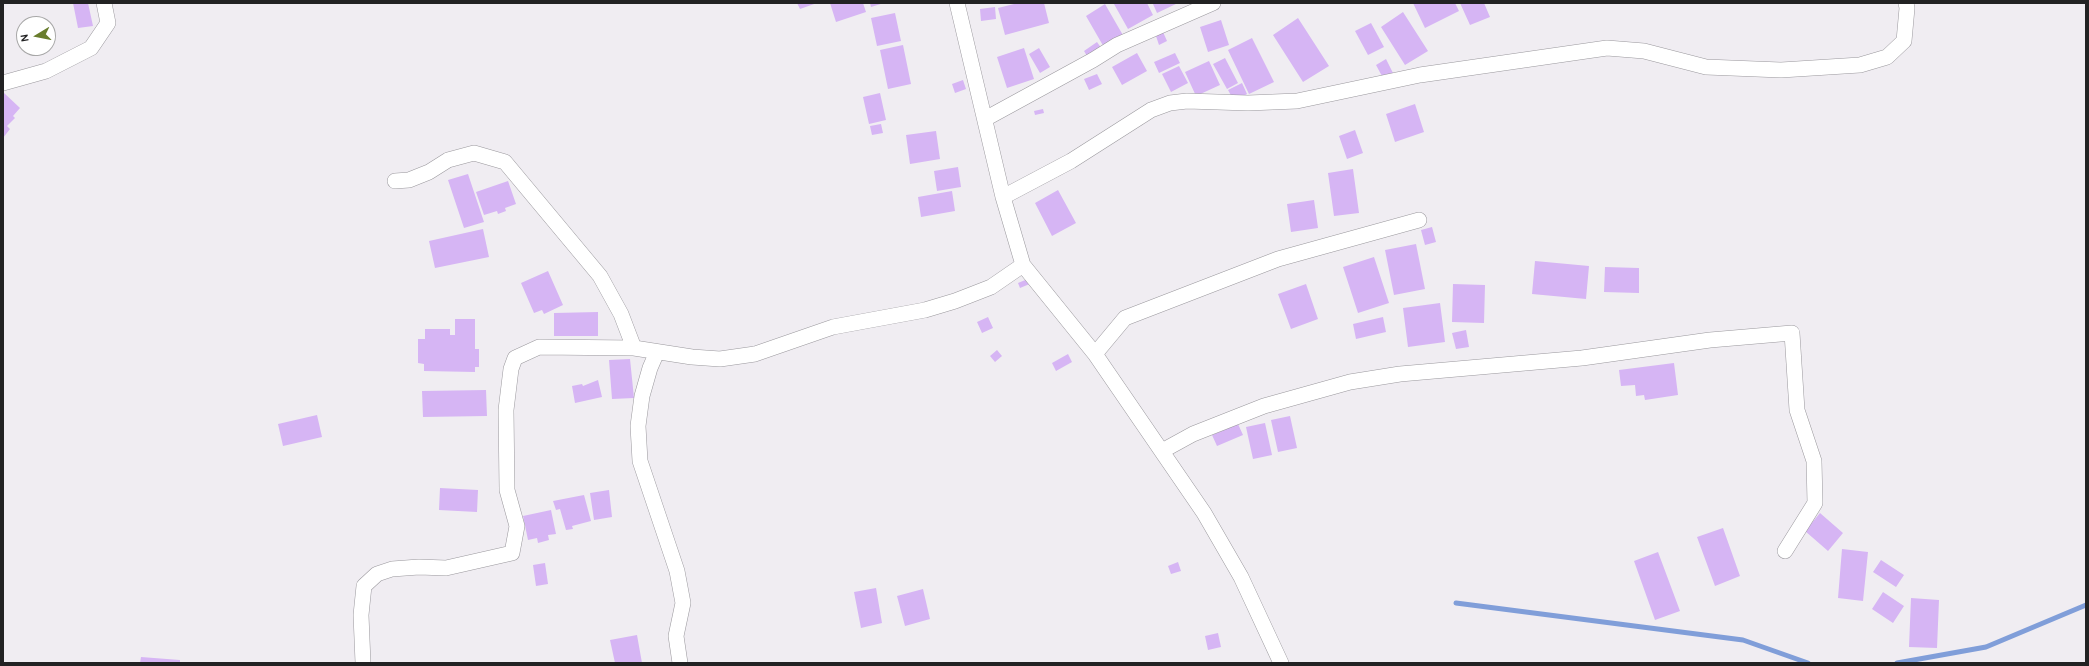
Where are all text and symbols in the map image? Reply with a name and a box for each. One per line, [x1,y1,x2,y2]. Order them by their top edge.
north arrow [16,16,56,56]
text: N [18,33,32,43]

